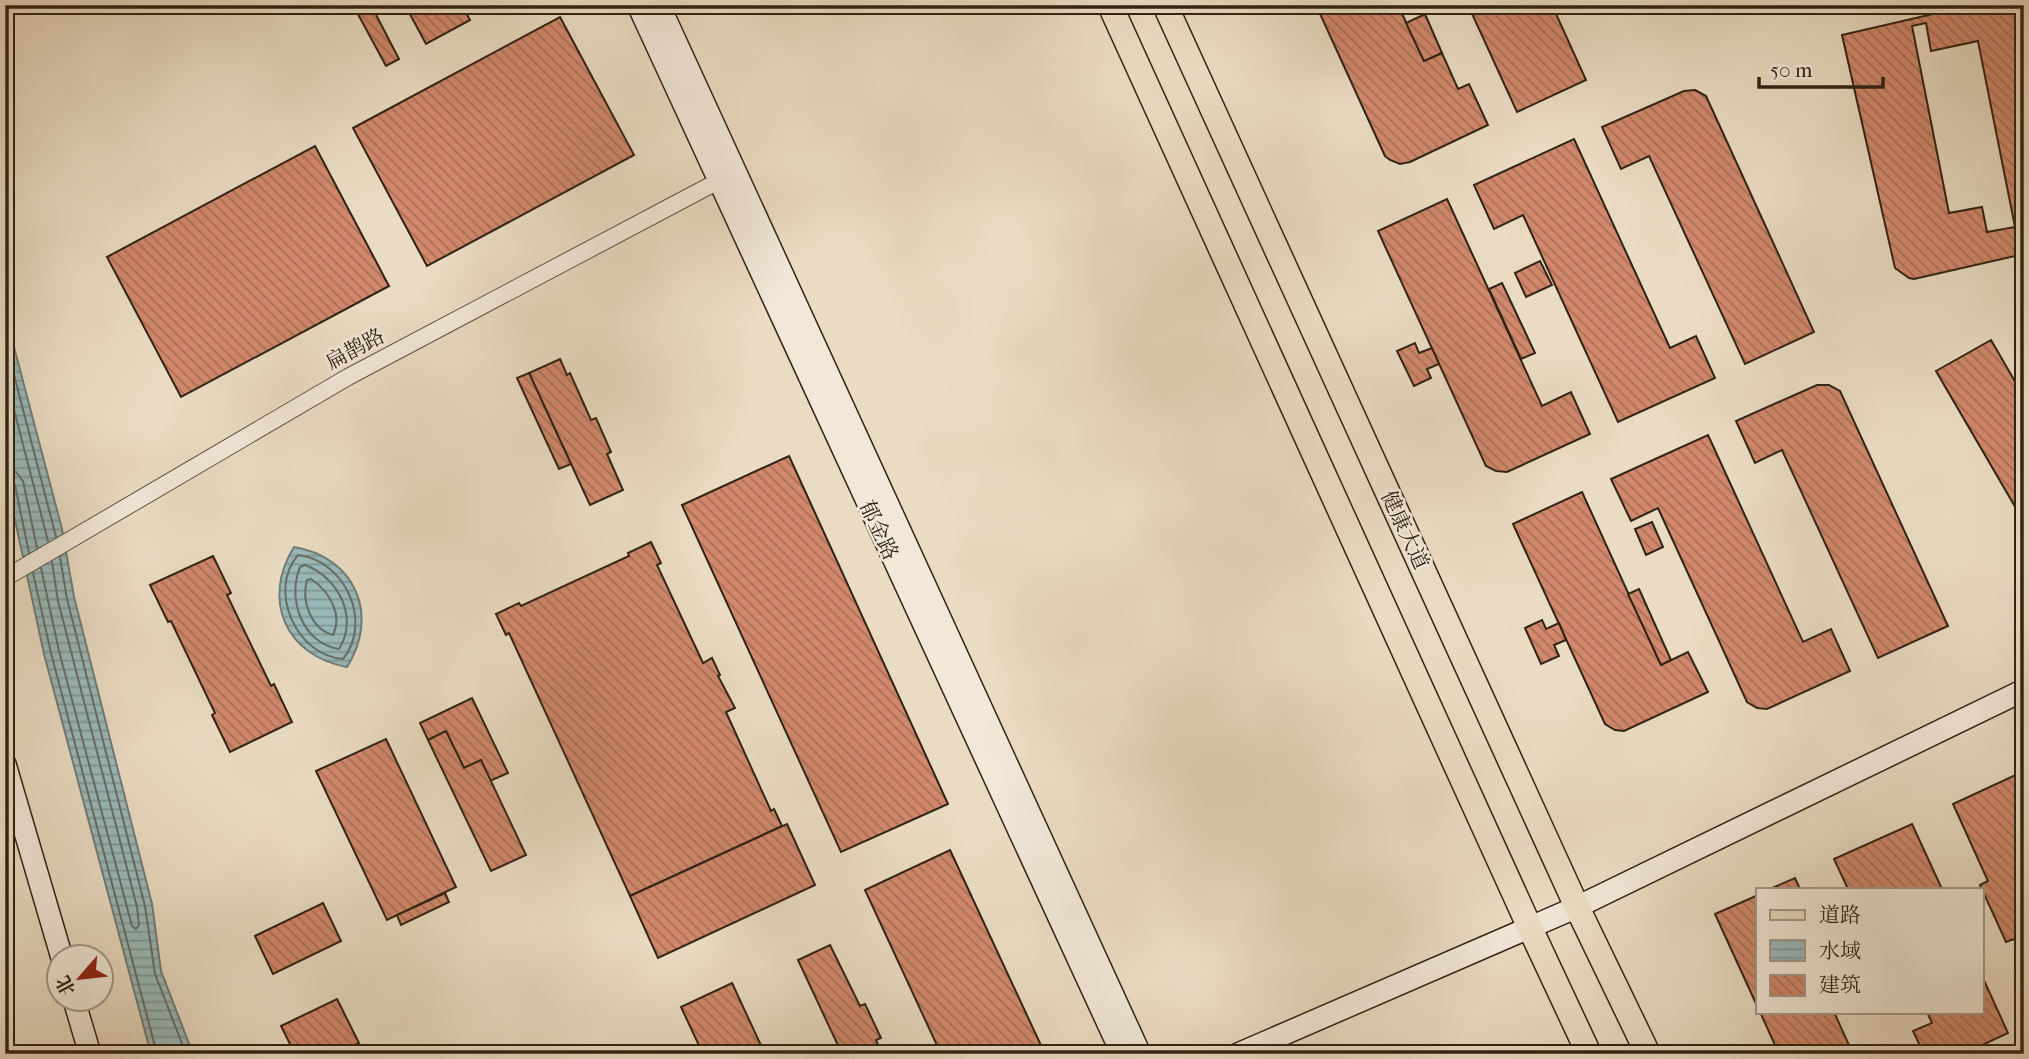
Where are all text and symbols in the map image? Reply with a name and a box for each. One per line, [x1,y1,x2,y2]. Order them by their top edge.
scale bar [1759,46,1884,90]
text: 50 m [1770,58,1813,82]
street label: 扁鹊路 [322,324,388,374]
street label: 健康大道 [1376,487,1434,573]
street label: 郁金路 [855,496,903,564]
legend [1756,888,1983,1014]
text: 道路 [1819,903,1861,927]
text: 水域 [1819,939,1861,963]
north arrow [46,944,116,1014]
text: 北 [52,972,80,999]
text: 建筑 [1819,973,1861,997]

